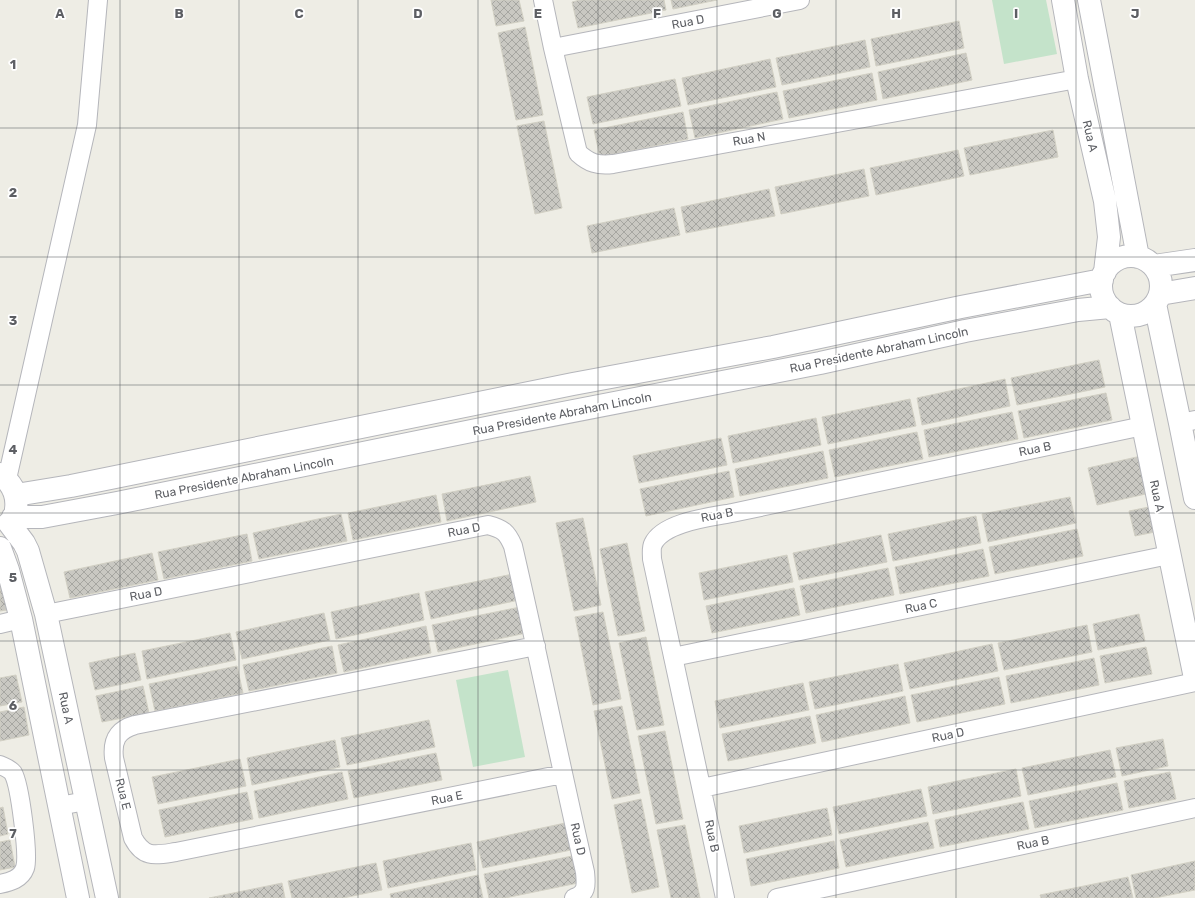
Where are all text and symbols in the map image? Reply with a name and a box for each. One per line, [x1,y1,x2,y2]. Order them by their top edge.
text: A [55,6,65,21]
text: B [174,6,184,21]
text: C [294,6,304,21]
text: D [413,6,423,21]
text: E [534,6,542,21]
text: F [653,6,661,21]
text: G [772,6,782,21]
text: H [891,6,901,21]
text: I [1014,6,1018,21]
text: J [1131,6,1139,21]
street label: Rua D [671,12,705,32]
text: 1 [10,57,16,72]
street label: Rua A [1080,119,1100,153]
street label: Rua N [732,129,766,149]
text: 2 [9,185,17,200]
text: 3 [9,313,18,328]
street label: Rua Presidente Abraham Lincoln [789,324,969,376]
street label: Rua Presidente Abraham Lincoln [471,390,653,438]
street label: Rua B [1018,439,1052,459]
text: 4 [9,442,18,457]
street label: Rua Presidente Abraham Lincoln [153,454,335,502]
street label: Rua A [1147,479,1167,513]
street label: Rua B [700,505,734,525]
street label: Rua D [447,520,481,540]
text: 5 [9,570,17,585]
street label: Rua D [129,584,163,604]
street label: Rua C [904,596,938,616]
street label: Rua A [56,691,76,725]
text: 6 [9,698,18,713]
street label: Rua D [930,725,966,745]
street label: Rua E [112,777,134,811]
street label: Rua E [430,788,464,808]
street label: Rua B [702,819,722,853]
street label: Rua D [567,821,589,857]
text: 7 [9,826,17,841]
street label: Rua B [1016,833,1050,853]

